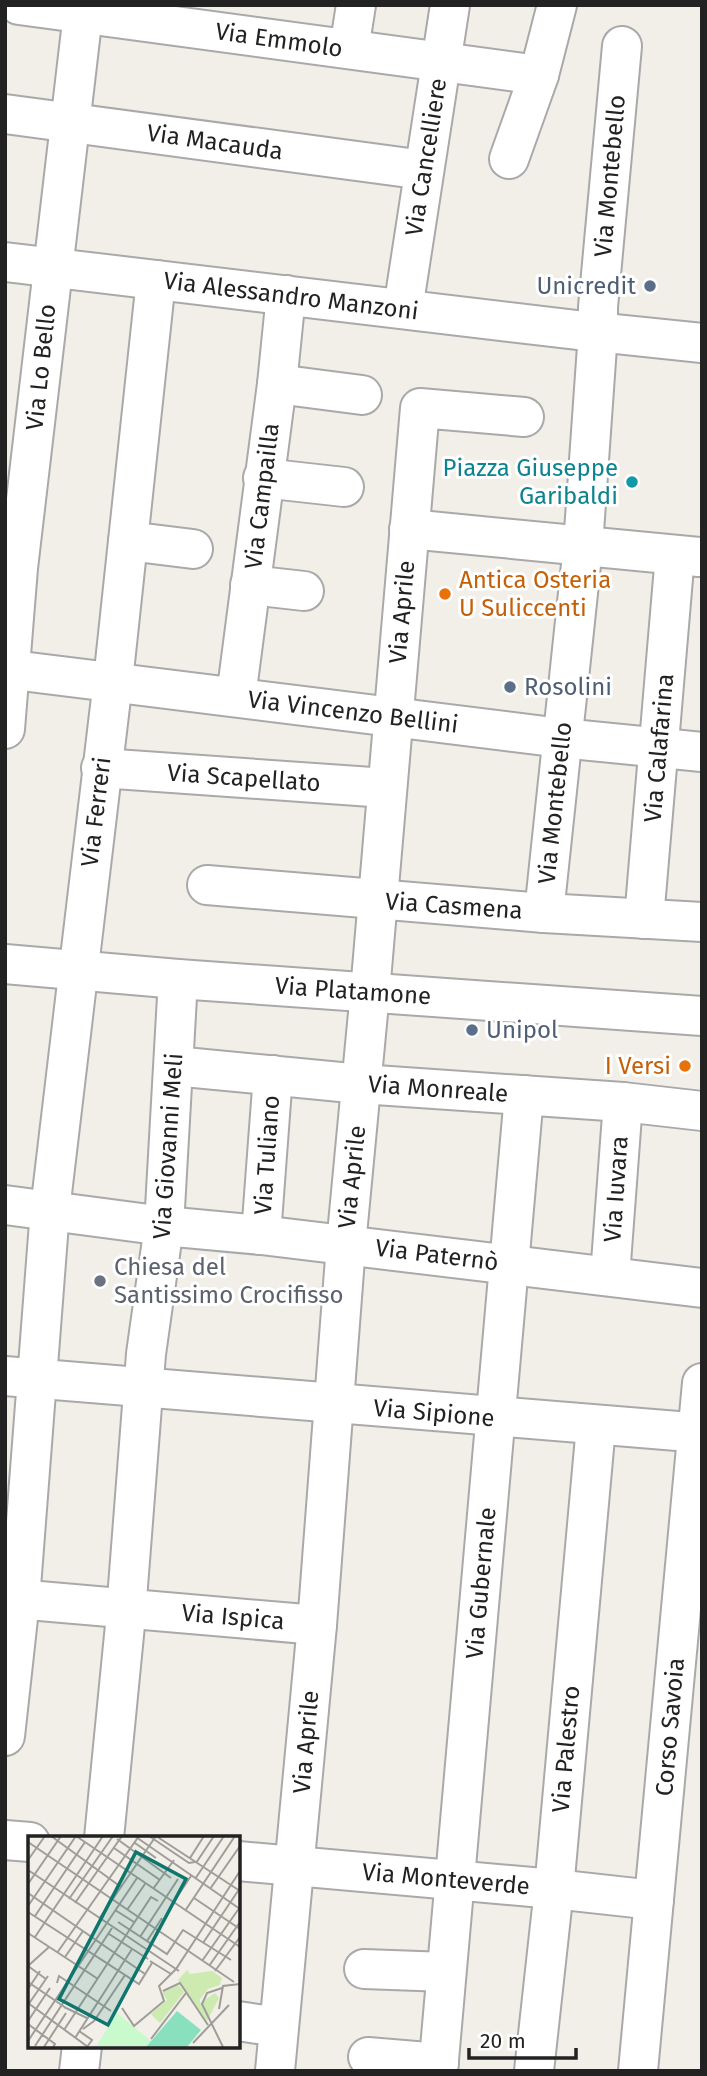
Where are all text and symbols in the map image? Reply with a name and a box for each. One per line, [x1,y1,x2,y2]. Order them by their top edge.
street label: Via Emmolo [214,17,344,63]
street label: Via Cancelliere [400,76,452,238]
street label: Via Montebello [589,94,631,258]
street label: Via Macauda [145,119,285,165]
street label: Via Alessandro Manzoni [162,266,420,326]
place label: Unicredit [536,272,636,300]
marker: Unicredit [642,278,658,294]
street label: Via Lo Bello [20,302,62,432]
street label: Via Campailla [239,421,285,571]
place label: Piazza Giuseppe Garibaldi [442,454,618,510]
marker: Piazza Giuseppe Garibaldi [624,474,640,490]
street label: Via Aprile [384,559,420,665]
place label: Antica Osteria U Suliccenti [459,566,611,622]
marker: Antica Osteria U Suliccenti [437,586,453,602]
street label: Via Calafarina [639,672,679,824]
place label: Rosolini [524,673,612,701]
marker: Rosolini [502,679,518,695]
street label: Via Vincenzo Bellini [246,685,460,739]
street label: Via Montebello [533,720,577,886]
street label: Via Ferreri [75,755,117,869]
street label: Via Scapellato [166,759,322,797]
street label: Via Casmena [384,887,524,925]
street label: Via Platamone [274,972,432,1010]
place label: Unipol [486,1016,558,1044]
marker: Unipol [464,1022,480,1038]
street label: Via Giovanni Meli [148,1052,188,1240]
place label: I Versi [605,1052,671,1080]
marker: I Versi [677,1058,693,1074]
street label: Via Monreale [367,1070,509,1108]
street label: Via Tuliano [249,1094,285,1216]
street label: Via Aprile [333,1124,371,1230]
street label: Via Iuvara [598,1135,634,1243]
street label: Via Paternò [374,1234,500,1276]
place label: Chiesa del Santissimo Crocifisso [114,1253,343,1309]
marker: Chiesa del Santissimo Crocifisso [92,1273,108,1289]
street label: Via Sipione [372,1394,496,1432]
street label: Via Gubernale [460,1506,502,1660]
street label: Via Ispica [180,1599,286,1635]
street label: Corso Savoia [650,1657,690,1797]
street label: Via Palestro [547,1684,585,1814]
street label: Via Aprile [288,1689,324,1795]
inset map [28,1836,240,2048]
street label: Via Monteverde [361,1858,531,1900]
scale bar [469,2016,576,2060]
text: 20 m [480,2028,526,2054]

